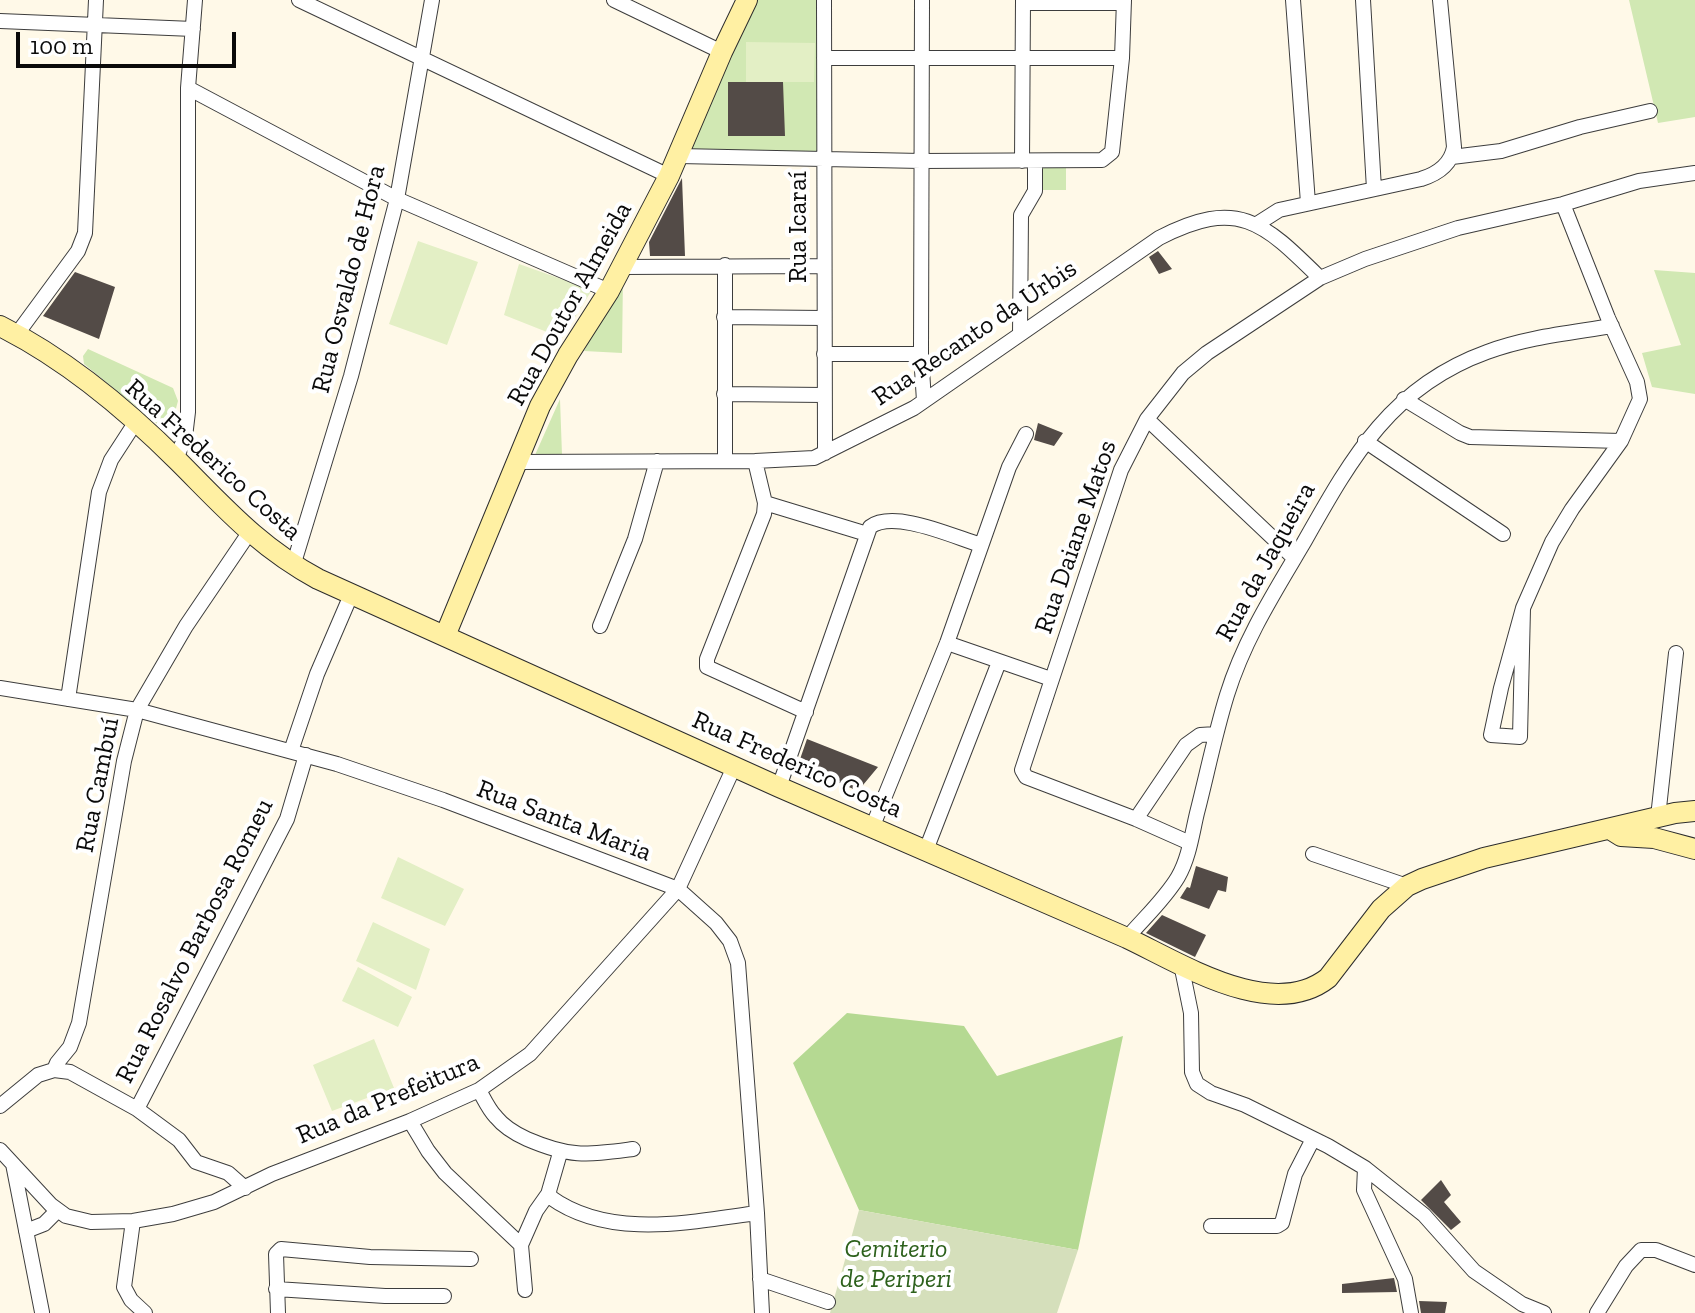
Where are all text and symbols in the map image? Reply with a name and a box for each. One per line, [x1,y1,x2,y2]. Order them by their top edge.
scale bar [20,16,240,66]
text: 100 m [30,31,93,60]
street label: Rua Osvaldo de Hora [306,162,392,396]
street label: Rua Icaraí [783,171,815,283]
street label: Rua Doutor Almeida [501,197,639,411]
street label: Rua Recanto da Urbis [867,253,1083,413]
street label: Rua Frederico Costa [118,373,308,547]
street label: Rua Daiane Matos [1028,436,1124,638]
street label: Rua da Jaqueira [1209,477,1323,647]
street label: Rua Frederico Costa [687,705,907,825]
street label: Rua Cambuí [70,715,126,855]
street label: Rua Santa Maria [472,773,656,869]
street label: Rua Rosalvo Barbosa Romeu [110,793,280,1089]
street label: Rua da Prefeitura [292,1047,484,1151]
park label: Cemiterio de Periperi [840,1234,952,1296]

